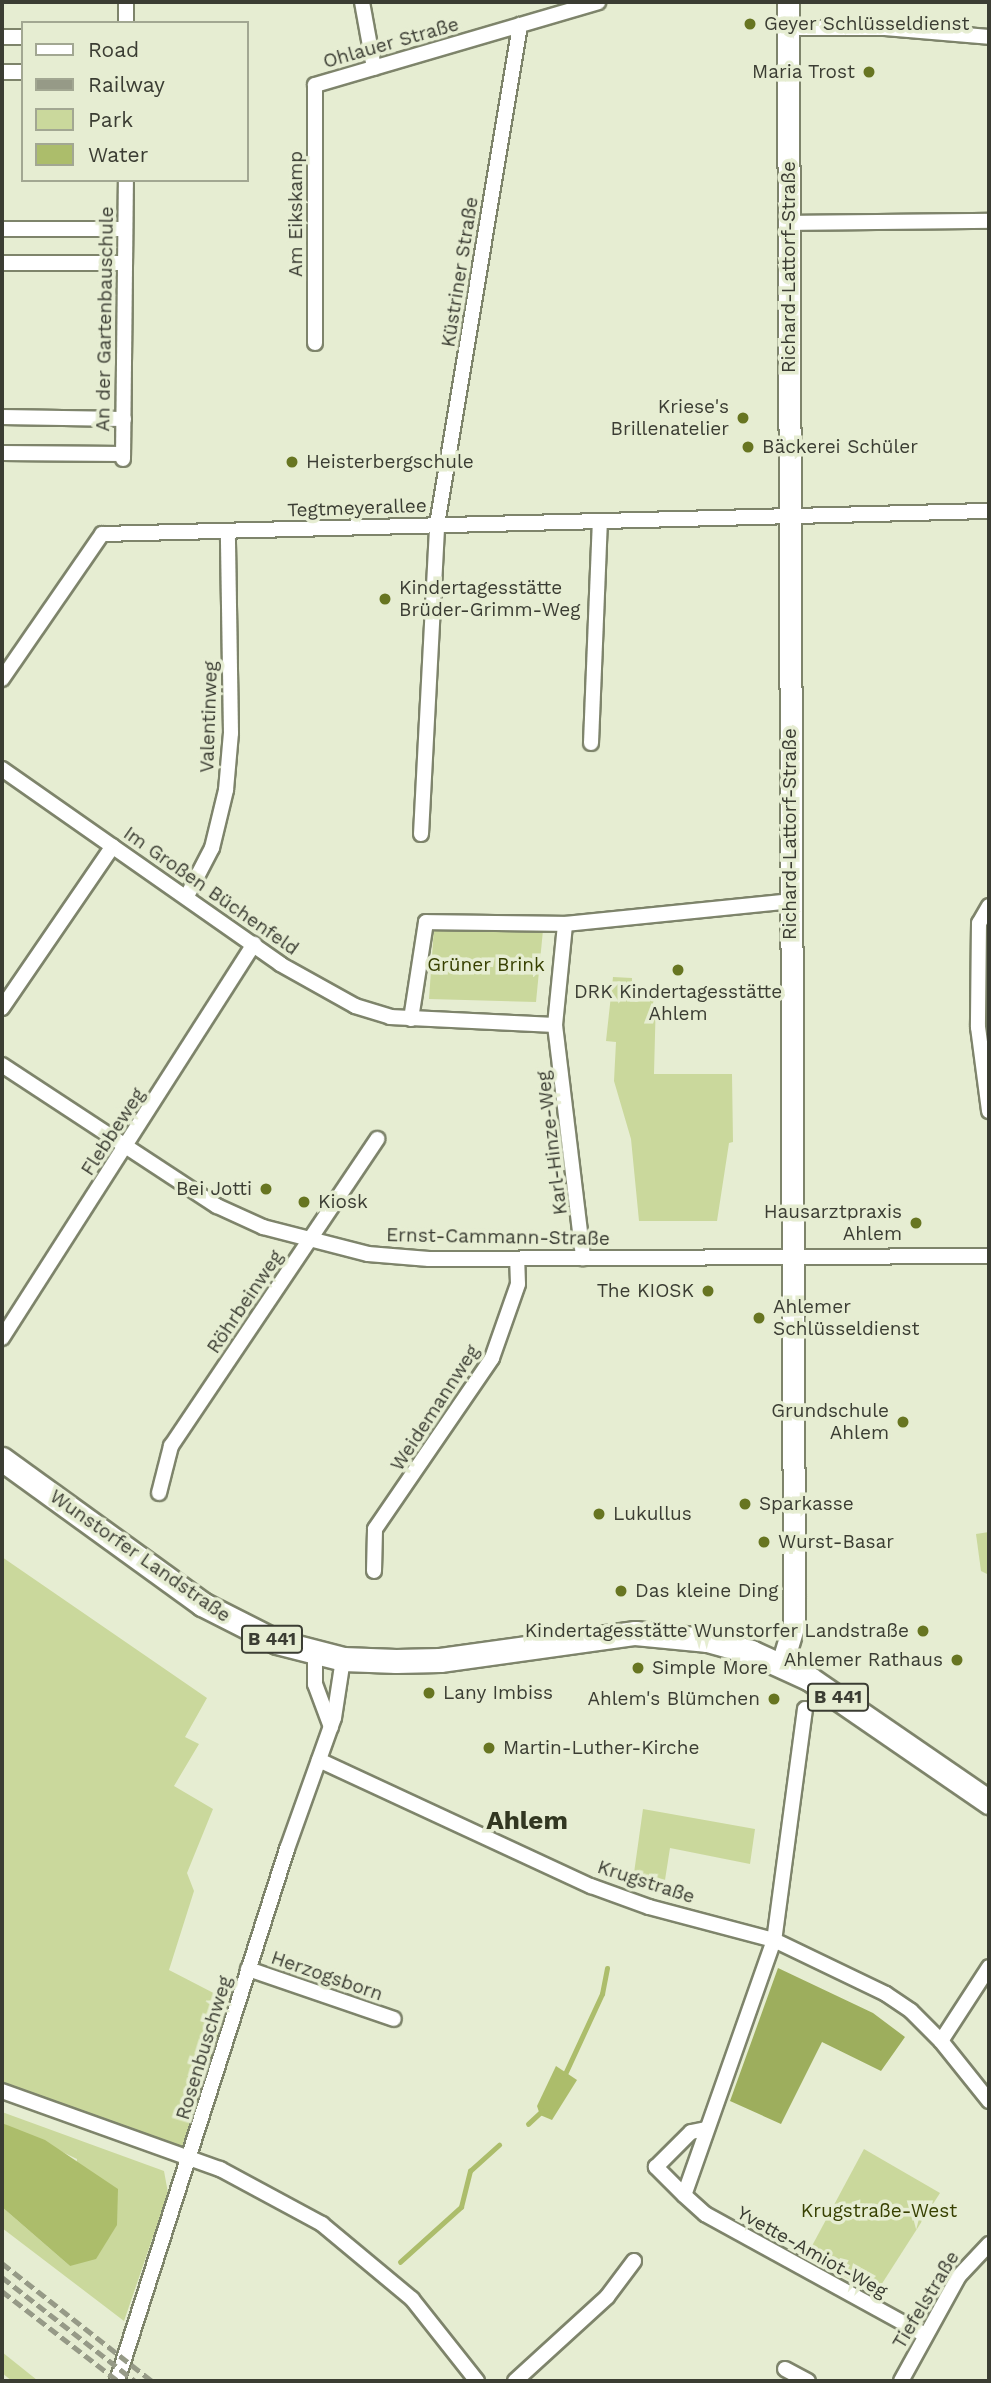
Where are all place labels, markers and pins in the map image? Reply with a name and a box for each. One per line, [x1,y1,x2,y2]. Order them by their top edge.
place label: Geyer Schlüsseldienst [764,13,970,35]
marker: Geyer Schlüsseldienst [742,16,758,32]
place label: Maria Trost [751,61,855,83]
marker: Maria Trost [861,64,877,80]
place label: Kriese's Brillenatelier [611,396,729,440]
marker: Kriese's Brillenatelier [735,410,751,426]
place label: Bäckerei Schüler [762,436,918,458]
marker: Bäckerei Schüler [740,439,756,455]
place label: Heisterbergschule [306,451,474,473]
marker: Heisterbergschule [284,454,300,470]
place label: Kindertagesstätte Brüder-Grimm-Weg [399,577,580,621]
marker: Kindertagesstätte Brüder-Grimm-Weg [377,591,393,607]
marker: DRK Kindertagesstätte Ahlem [670,962,686,978]
place label: DRK Kindertagesstätte Ahlem [574,981,782,1025]
place label: Bei Jotti [176,1178,252,1200]
marker: Bei Jotti [258,1181,274,1197]
place label: Kiosk [318,1191,368,1213]
marker: Kiosk [296,1194,312,1210]
place label: Hausarztpraxis Ahlem [764,1201,902,1245]
marker: Hausarztpraxis Ahlem [908,1215,924,1231]
place label: The KIOSK [597,1280,694,1302]
marker: The KIOSK [700,1283,716,1299]
place label: Ahlemer Schlüsseldienst [773,1296,920,1340]
marker: Ahlemer Schlüsseldienst [751,1310,767,1326]
place label: Grundschule Ahlem [771,1400,889,1444]
marker: Grundschule Ahlem [895,1414,911,1430]
place label: Sparkasse [759,1493,854,1515]
marker: Sparkasse [737,1496,753,1512]
place label: Lukullus [613,1503,692,1525]
marker: Lukullus [591,1506,607,1522]
place label: Wurst-Basar [778,1531,894,1553]
marker: Wurst-Basar [756,1534,772,1550]
place label: Das kleine Ding [635,1580,778,1602]
marker: Das kleine Ding [613,1583,629,1599]
place label: Kindertagesstätte Wunstorfer Landstraße [524,1620,909,1642]
marker: Kindertagesstätte Wunstorfer Landstraße [915,1623,931,1639]
place label: Ahlemer Rathaus [783,1649,943,1671]
marker: Ahlemer Rathaus [949,1652,965,1668]
place label: Simple More [652,1657,768,1679]
marker: Simple More [630,1660,646,1676]
place label: Lany Imbiss [443,1682,554,1704]
marker: Lany Imbiss [421,1685,437,1701]
place label: Ahlem's Blümchen [587,1688,760,1710]
marker: Ahlem's Blümchen [766,1691,782,1707]
place label: Martin-Luther-Kirche [503,1737,699,1759]
marker: Martin-Luther-Kirche [481,1740,497,1756]

